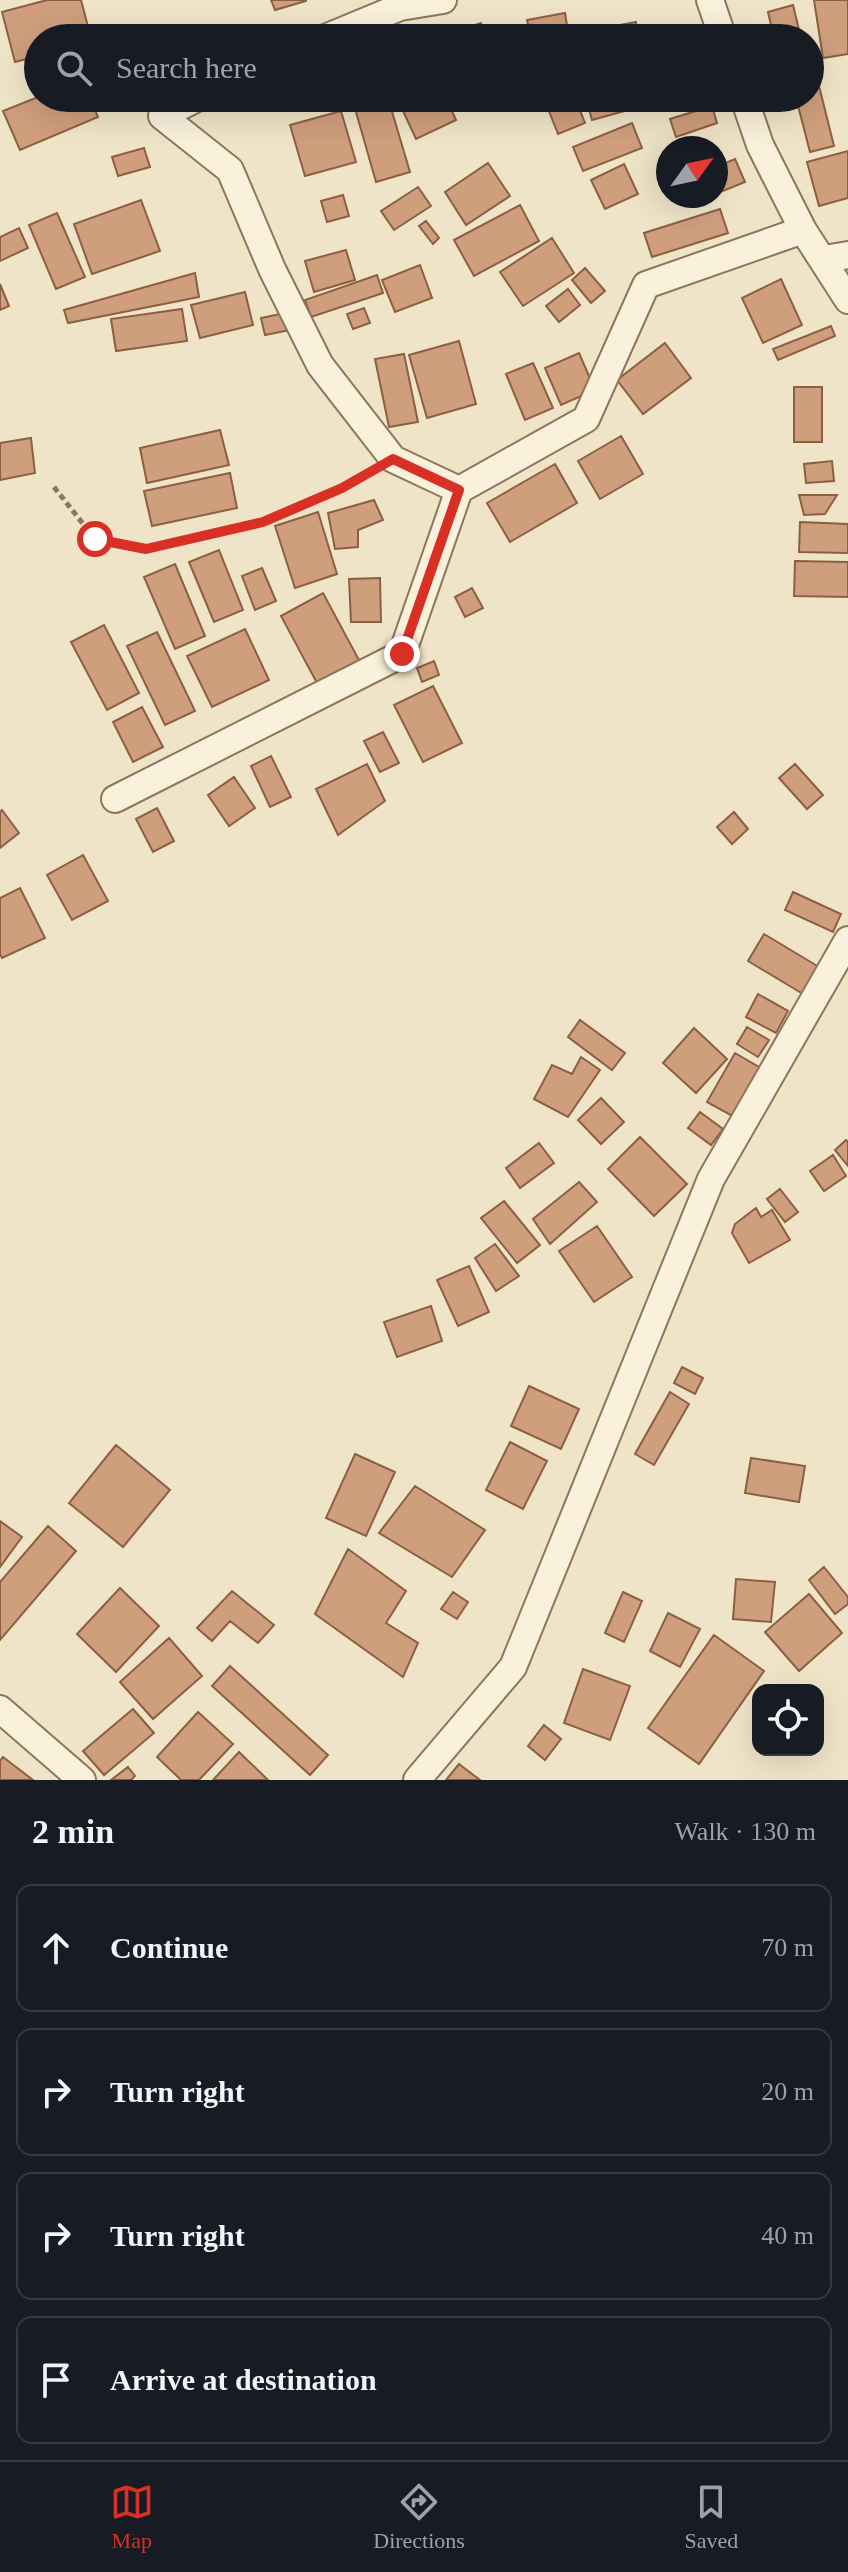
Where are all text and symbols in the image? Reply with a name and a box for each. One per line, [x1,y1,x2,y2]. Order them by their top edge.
search box [24,24,824,112]
icon: search [52,46,96,90]
text: Search here [116,51,257,84]
north arrow [656,136,728,208]
route start [77,521,113,557]
route end [384,636,420,672]
map controls [752,1684,824,1756]
button: locate [752,1684,824,1756]
text: 2 min [32,1813,114,1850]
text: Walk · 130 m [674,1817,816,1846]
icon: ahead [34,1926,78,1970]
text: Continue [110,1931,228,1964]
text: 70 m [761,1933,814,1962]
icon: right [34,2070,78,2114]
text: Turn right [110,2075,245,2108]
text: 20 m [761,2077,814,2106]
icon: right [34,2214,78,2258]
text: Turn right [110,2219,245,2252]
text: 40 m [761,2221,814,2250]
icon: arrive [34,2358,78,2402]
text: Arrive at destination [110,2363,377,2396]
tab: Map [110,2480,154,2554]
tab: Directions [373,2480,465,2554]
tab: Saved [684,2480,738,2554]

